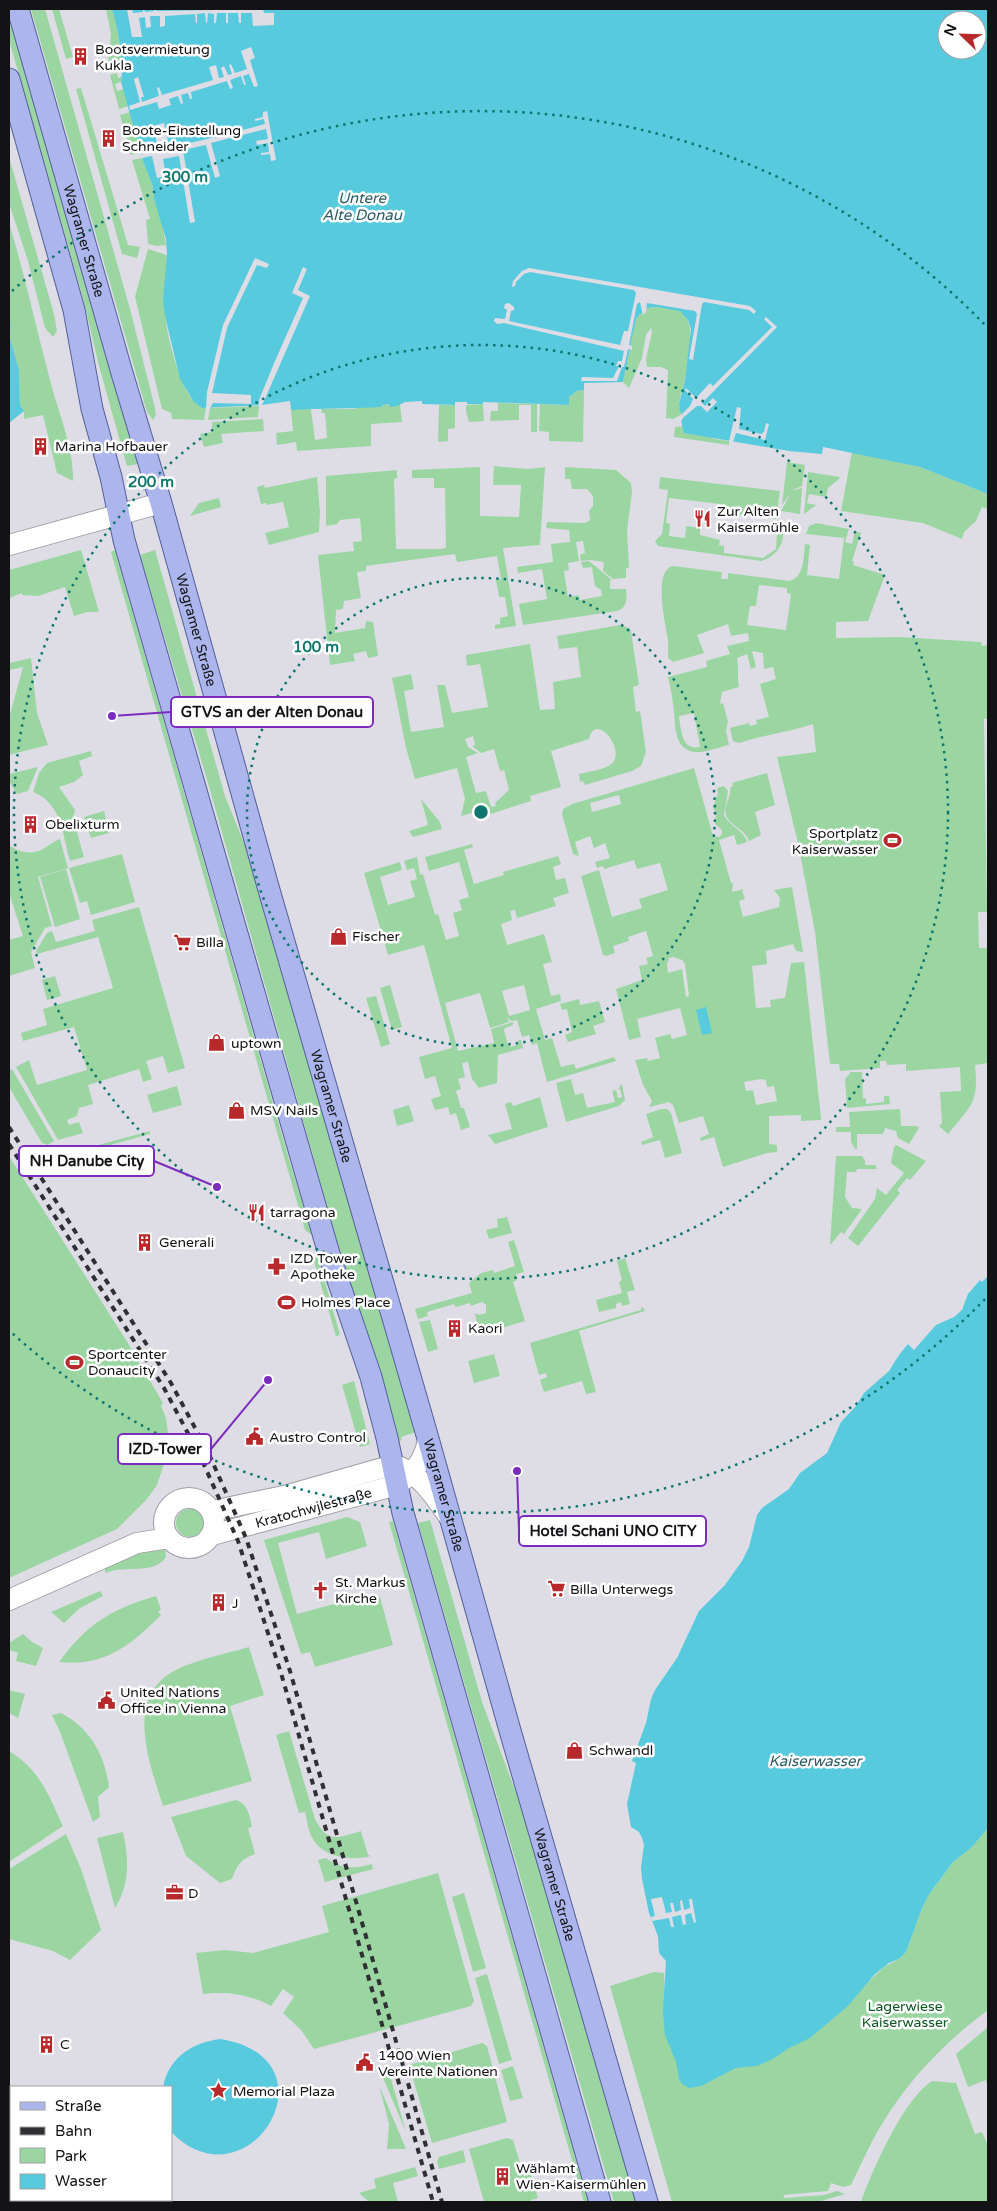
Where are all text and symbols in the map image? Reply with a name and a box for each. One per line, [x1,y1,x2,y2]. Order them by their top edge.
north arrow [937,10,987,60]
text: N [940,22,961,39]
place label: Bootsvermietung Kukla [95,41,210,74]
building icon: Bootsvermietung Kukla [71,47,91,67]
place label: Boote-Einstellung Schneider [122,122,241,155]
building icon: Boote-Einstellung Schneider [98,128,118,148]
text: 300 m [162,168,208,186]
street label: Wagramer Straße [60,182,108,299]
water label: Untere Alte Donau [322,189,403,224]
building icon: Marina Hofbauer [31,436,51,456]
place label: Marina Hofbauer [55,438,169,455]
text: 200 m [128,473,174,491]
place label: Zur Alten Kaisermühle [717,503,799,536]
restaurant icon: Zur Alten Kaisermühle [693,509,713,529]
street label: Wagramer Straße [172,571,220,689]
text: 100 m [293,638,339,656]
callout: GTVS an der Alten Donau [171,697,373,727]
text: GTVS an der Alten Donau [181,703,363,721]
centre of rings [472,803,490,821]
building icon: Obelixturm [21,814,41,834]
place label: Obelixturm [45,816,120,833]
place label: Sportplatz Kaiserwasser [792,825,879,858]
sports icon: Sportplatz Kaiserwasser [882,831,902,851]
shop icon: Fischer [328,926,348,946]
place label: Fischer [352,928,400,945]
supermarket icon: Billa [172,932,192,952]
place label: Billa [196,934,224,951]
shop icon: uptown [207,1033,227,1053]
place label: uptown [231,1035,282,1052]
street label: Wagramer Straße [307,1048,356,1165]
shop icon: MSV Nails [226,1100,246,1120]
place label: MSV Nails [250,1102,319,1119]
callout: NH Danube City [19,1146,154,1176]
text: NH Danube City [30,1152,144,1171]
restaurant icon: tarragona [246,1202,266,1222]
place label: tarragona [270,1204,336,1221]
building icon: Generali [135,1232,155,1252]
place label: Generali [159,1234,214,1251]
place label: IZD Tower Apotheke [290,1250,358,1283]
pharmacy icon: IZD Tower Apotheke [266,1256,286,1276]
sports icon: Holmes Place [277,1292,297,1312]
place label: Holmes Place [301,1294,391,1311]
building icon: Kaori [444,1318,464,1338]
place label: Kaori [468,1320,503,1337]
place label: Sportcenter Donaucity [88,1346,167,1379]
sports icon: Sportcenter Donaucity [64,1352,84,1372]
public building icon: Austro Control [245,1427,265,1447]
place label: Austro Control [269,1429,366,1446]
callout: IZD-Tower [118,1434,211,1464]
street label: Wagramer Straße [419,1437,467,1554]
text: IZD-Tower [128,1440,202,1458]
street label: Kratochwjlestraße [253,1484,374,1532]
callout: Hotel Schani UNO CITY [519,1516,706,1546]
text: Hotel Schani UNO CITY [529,1522,697,1540]
place label: St. Markus Kirche [335,1574,406,1607]
supermarket icon: Billa Unterwegs [546,1579,566,1599]
church icon: St. Markus Kirche [311,1580,331,1600]
place label: Billa Unterwegs [570,1581,674,1598]
building icon: J [208,1593,228,1613]
place label: J [232,1595,239,1612]
place label: United Nations Office in Vienna [120,1684,226,1717]
public building icon: United Nations Office in Vienna [96,1690,116,1710]
shop icon: Schwandl [565,1740,585,1760]
place label: Schwandl [589,1742,653,1759]
water label: Kaiserwasser [769,1752,864,1770]
street label: Wagramer Straße [530,1826,579,1943]
office icon: D [164,1883,184,1903]
place label: D [188,1885,199,1902]
park label: Lagerwiese Kaiserwasser [862,1998,949,2031]
building icon: C [36,2034,56,2054]
place label: C [60,2036,70,2053]
place label: 1400 Wien Vereinte Nationen [378,2047,498,2080]
public building icon: 1400 Wien Vereinte Nationen [354,2053,374,2073]
place icon: Memorial Plaza [209,2081,229,2101]
place label: Memorial Plaza [233,2083,335,2100]
legend [10,2086,172,2201]
text: Straße [55,2097,101,2115]
text: Bahn [55,2122,92,2140]
text: Park [55,2147,87,2165]
place label: Wählamt Wien-Kaisermühlen [516,2160,646,2193]
building icon: Wählamt Wien-Kaisermühlen [492,2166,512,2186]
text: Wasser [55,2172,107,2190]

